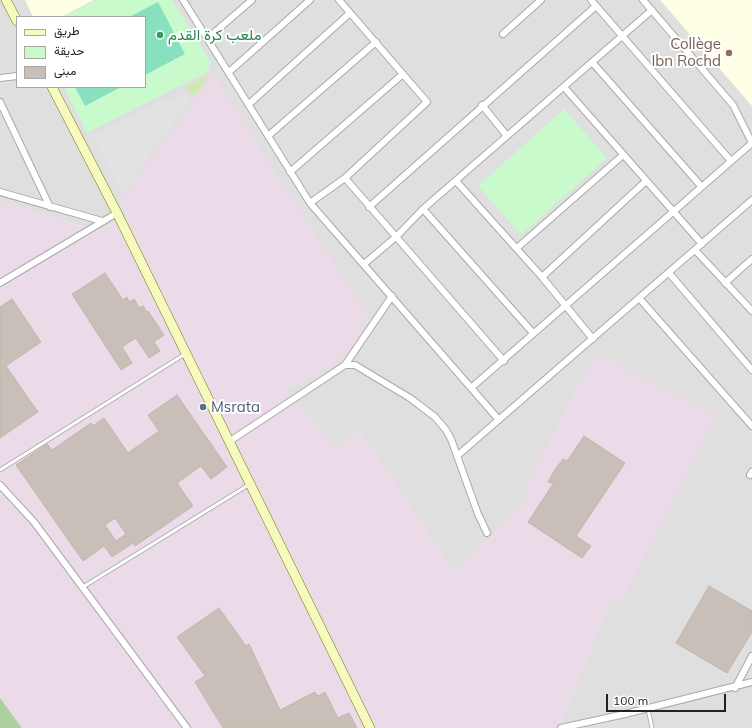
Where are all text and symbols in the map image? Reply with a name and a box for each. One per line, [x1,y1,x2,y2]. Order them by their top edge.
legend [16,16,146,88]
text: طريق [54,23,79,38]
place label: ملعب كرة القدم [168,26,262,44]
marker: ملعب كرة القدم [155,30,165,40]
place label: Collège Ibn Rochd [651,35,721,70]
text: حديقة [54,43,84,58]
marker: Collège Ibn Rochd [724,48,734,58]
text: مبنى [54,63,76,78]
place label: Msrata [211,398,260,416]
marker: Msrata [198,402,208,412]
scale bar [608,686,728,712]
text: 100 m [613,693,648,708]

